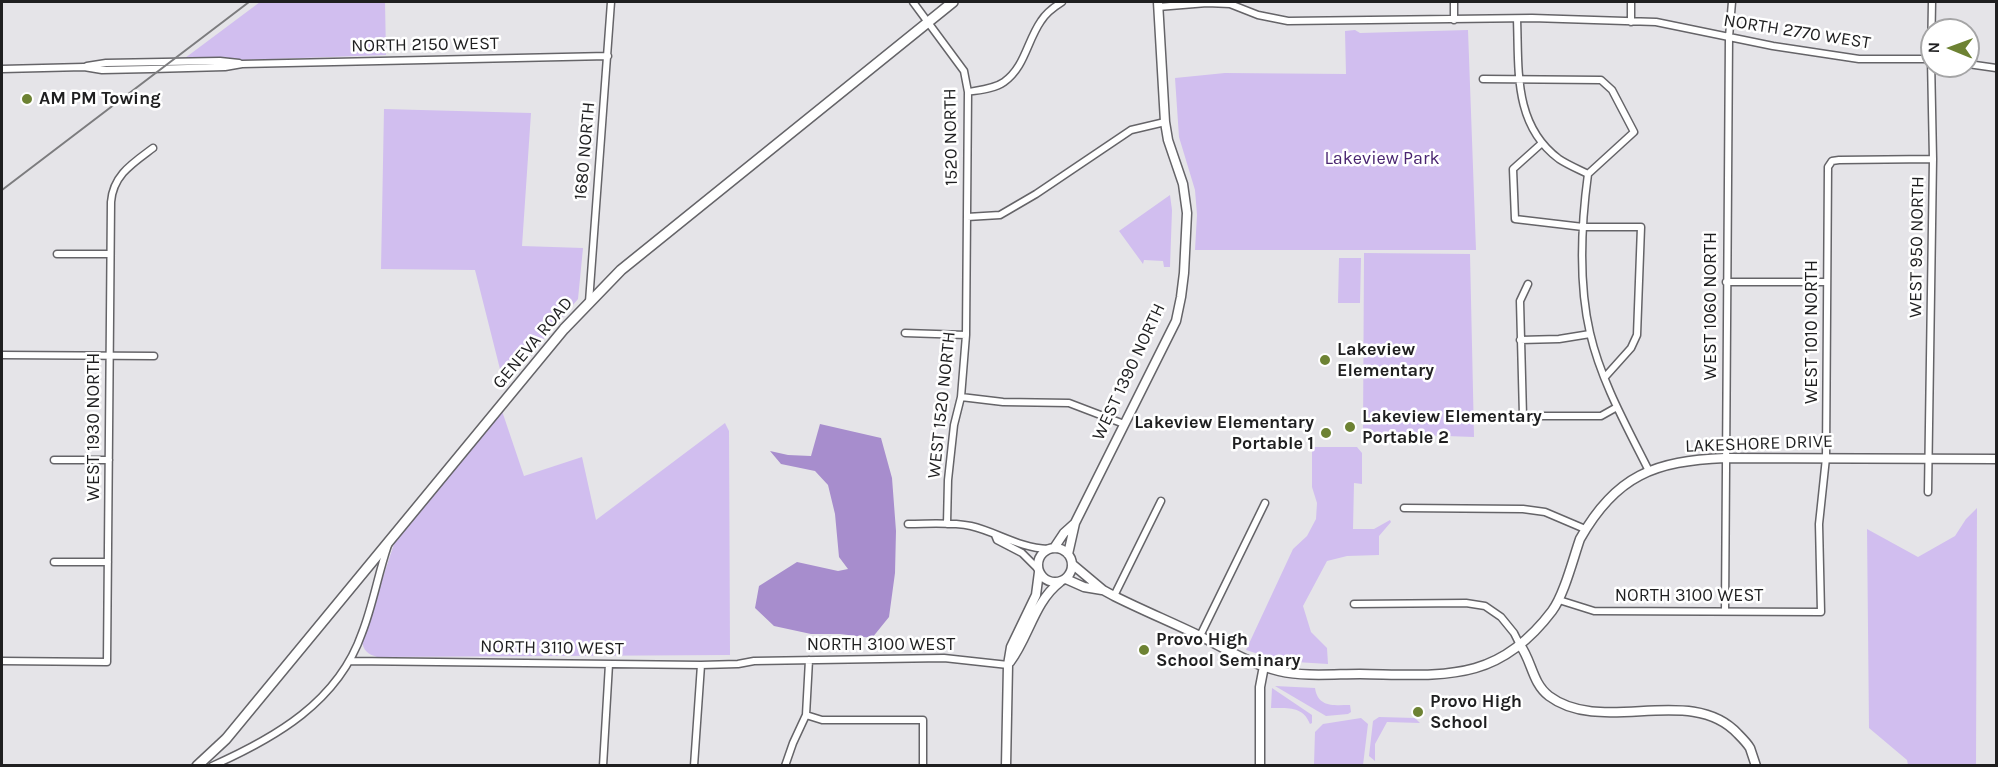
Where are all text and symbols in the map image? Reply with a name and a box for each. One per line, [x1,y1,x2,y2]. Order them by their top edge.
street label: NORTH 2770 WEST [1722,10,1872,54]
north arrow [1920,18,1980,78]
street label: NORTH 2150 WEST [351,33,499,57]
text: N [1924,42,1943,54]
place label: AM PM Towing [39,88,161,110]
street label: 1520 NORTH [939,88,963,186]
marker: AM PM Towing [20,92,34,106]
street label: 1680 NORTH [570,101,600,201]
park label: Lakeview Park [1324,148,1440,170]
street label: WEST 950 NORTH [1905,176,1929,318]
street label: WEST 1060 NORTH [1700,232,1722,380]
street label: WEST 1010 NORTH [1801,260,1823,404]
street label: GENEVA ROAD [488,293,578,393]
street label: WEST 1390 NORTH [1088,300,1170,444]
street label: WEST 1520 NORTH [924,330,960,480]
place label: Lakeview Elementary [1337,339,1434,382]
street label: WEST 1930 NORTH [83,353,105,501]
marker: Lakeview Elementary [1318,353,1332,367]
place label: Lakeview Elementary Portable 2 [1362,406,1542,448]
place label: Lakeview Elementary Portable 1 [1134,412,1314,454]
marker: Lakeview Elementary Portable 2 [1343,420,1357,434]
marker: Lakeview Elementary Portable 1 [1319,426,1333,440]
street label: LAKESHORE DRIVE [1685,431,1833,457]
street label: NORTH 3100 WEST [1615,585,1763,607]
place label: Provo High School Seminary [1156,629,1301,672]
street label: NORTH 3100 WEST [807,634,955,656]
street label: NORTH 3110 WEST [480,636,624,660]
marker: Provo High School Seminary [1137,643,1151,657]
place label: Provo High School [1430,691,1522,734]
marker: Provo High School [1411,705,1425,719]

